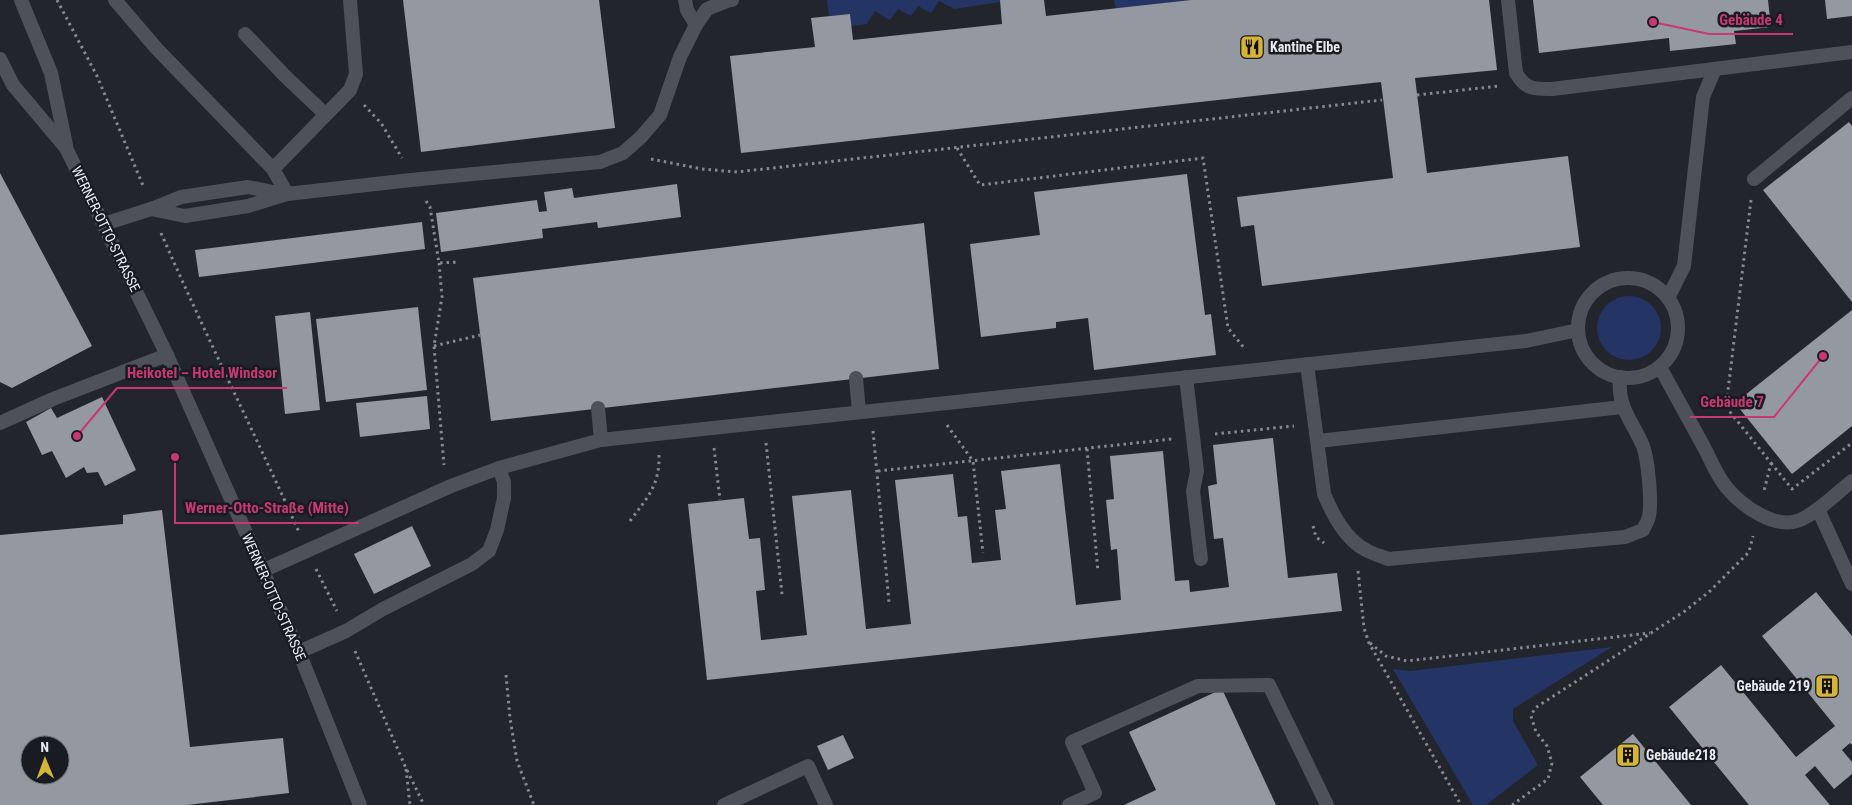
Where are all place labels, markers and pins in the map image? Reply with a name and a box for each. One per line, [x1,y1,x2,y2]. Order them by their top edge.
callout: Gebäude 4 [1709,4,1793,34]
restaurant icon: Kantine Elbe [1239,34,1265,60]
place label: Kantine Elbe [1270,39,1340,55]
callout: Heikotel – Hotel Windsor [117,358,287,388]
callout: Gebäude 7 [1690,387,1774,417]
callout: Werner-Otto-Straße (Mitte) [175,493,359,523]
building icon: Gebäude 219 [1814,673,1840,699]
place label: Gebäude 219 [1737,678,1810,694]
building icon: Gebäude218 [1615,742,1641,768]
place label: Gebäude218 [1646,747,1716,763]

